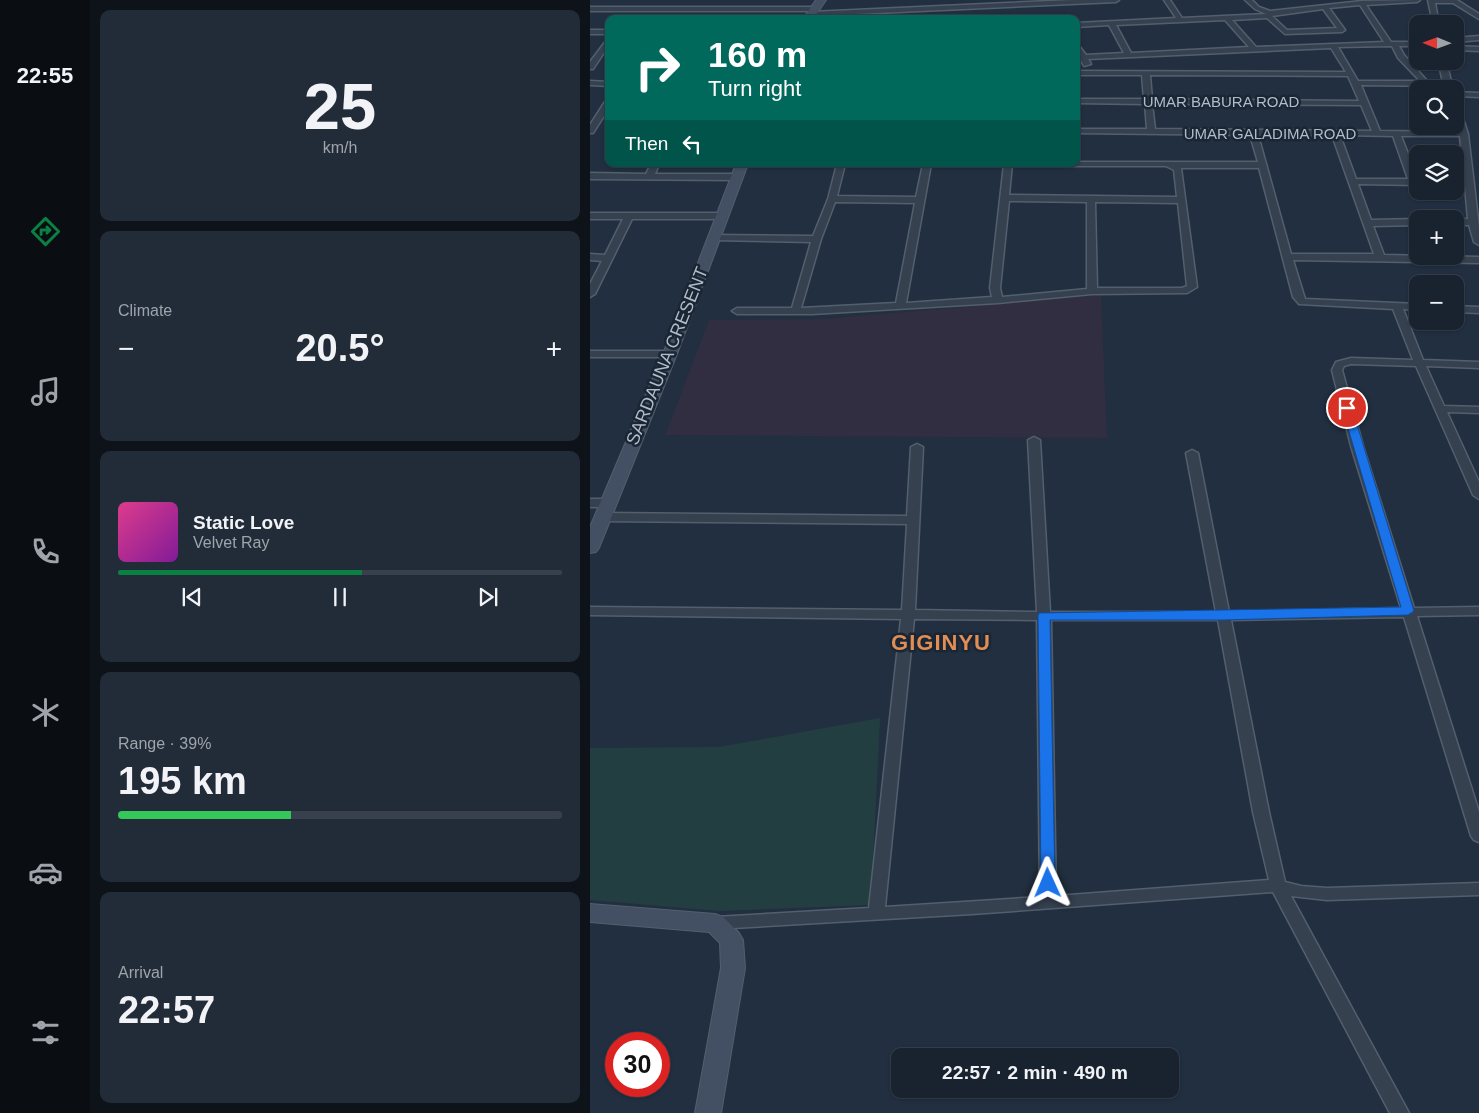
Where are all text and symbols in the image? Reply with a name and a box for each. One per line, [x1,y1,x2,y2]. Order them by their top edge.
north arrow [1409,15,1464,70]
map controls [1409,15,1464,330]
icon: right [625,35,690,100]
text: 160 m [708,35,807,74]
text: 22:55 [17,63,73,88]
text: 25 [304,70,376,143]
text: Turn right [708,76,801,101]
button: search [1409,80,1464,135]
street label: UMAR BABURA ROAD [1143,93,1300,110]
street label: UMAR GALADIMA ROAD [1184,125,1356,142]
icon: left [678,130,706,158]
text: Then [625,133,668,154]
text: km/h [323,139,357,156]
button: layers [1409,145,1464,200]
button: + [1409,210,1464,265]
icon: directions [28,214,63,249]
street label: SARDAUNA CRESENT [622,264,712,448]
button: − [1409,275,1464,330]
text: Climate [118,302,172,319]
text: 20.5° [295,327,385,369]
text: − [118,333,134,364]
text: + [546,333,562,364]
icon: music [28,374,63,409]
pin [1326,387,1368,429]
icon: arrive [1333,394,1361,422]
text: Static Love [193,512,294,533]
icon: phone [28,534,63,569]
text: Velvet Ray [193,534,269,551]
icon: previous [178,583,206,611]
icon: pause [326,583,354,611]
icon: next [474,583,502,611]
district label: GIGINYU [891,630,991,655]
icon: climate [28,695,63,730]
text: Range · 39% [118,735,211,752]
text: 195 km [118,760,247,802]
icon: car [28,855,63,890]
position arrow [1021,856,1073,908]
text: Arrival [118,964,163,981]
text: 22:57 [118,989,215,1031]
icon: filters [28,1015,63,1050]
speed limit sign: 30 [605,1032,670,1097]
text: 22:57 · 2 min · 490 m [942,1062,1128,1083]

